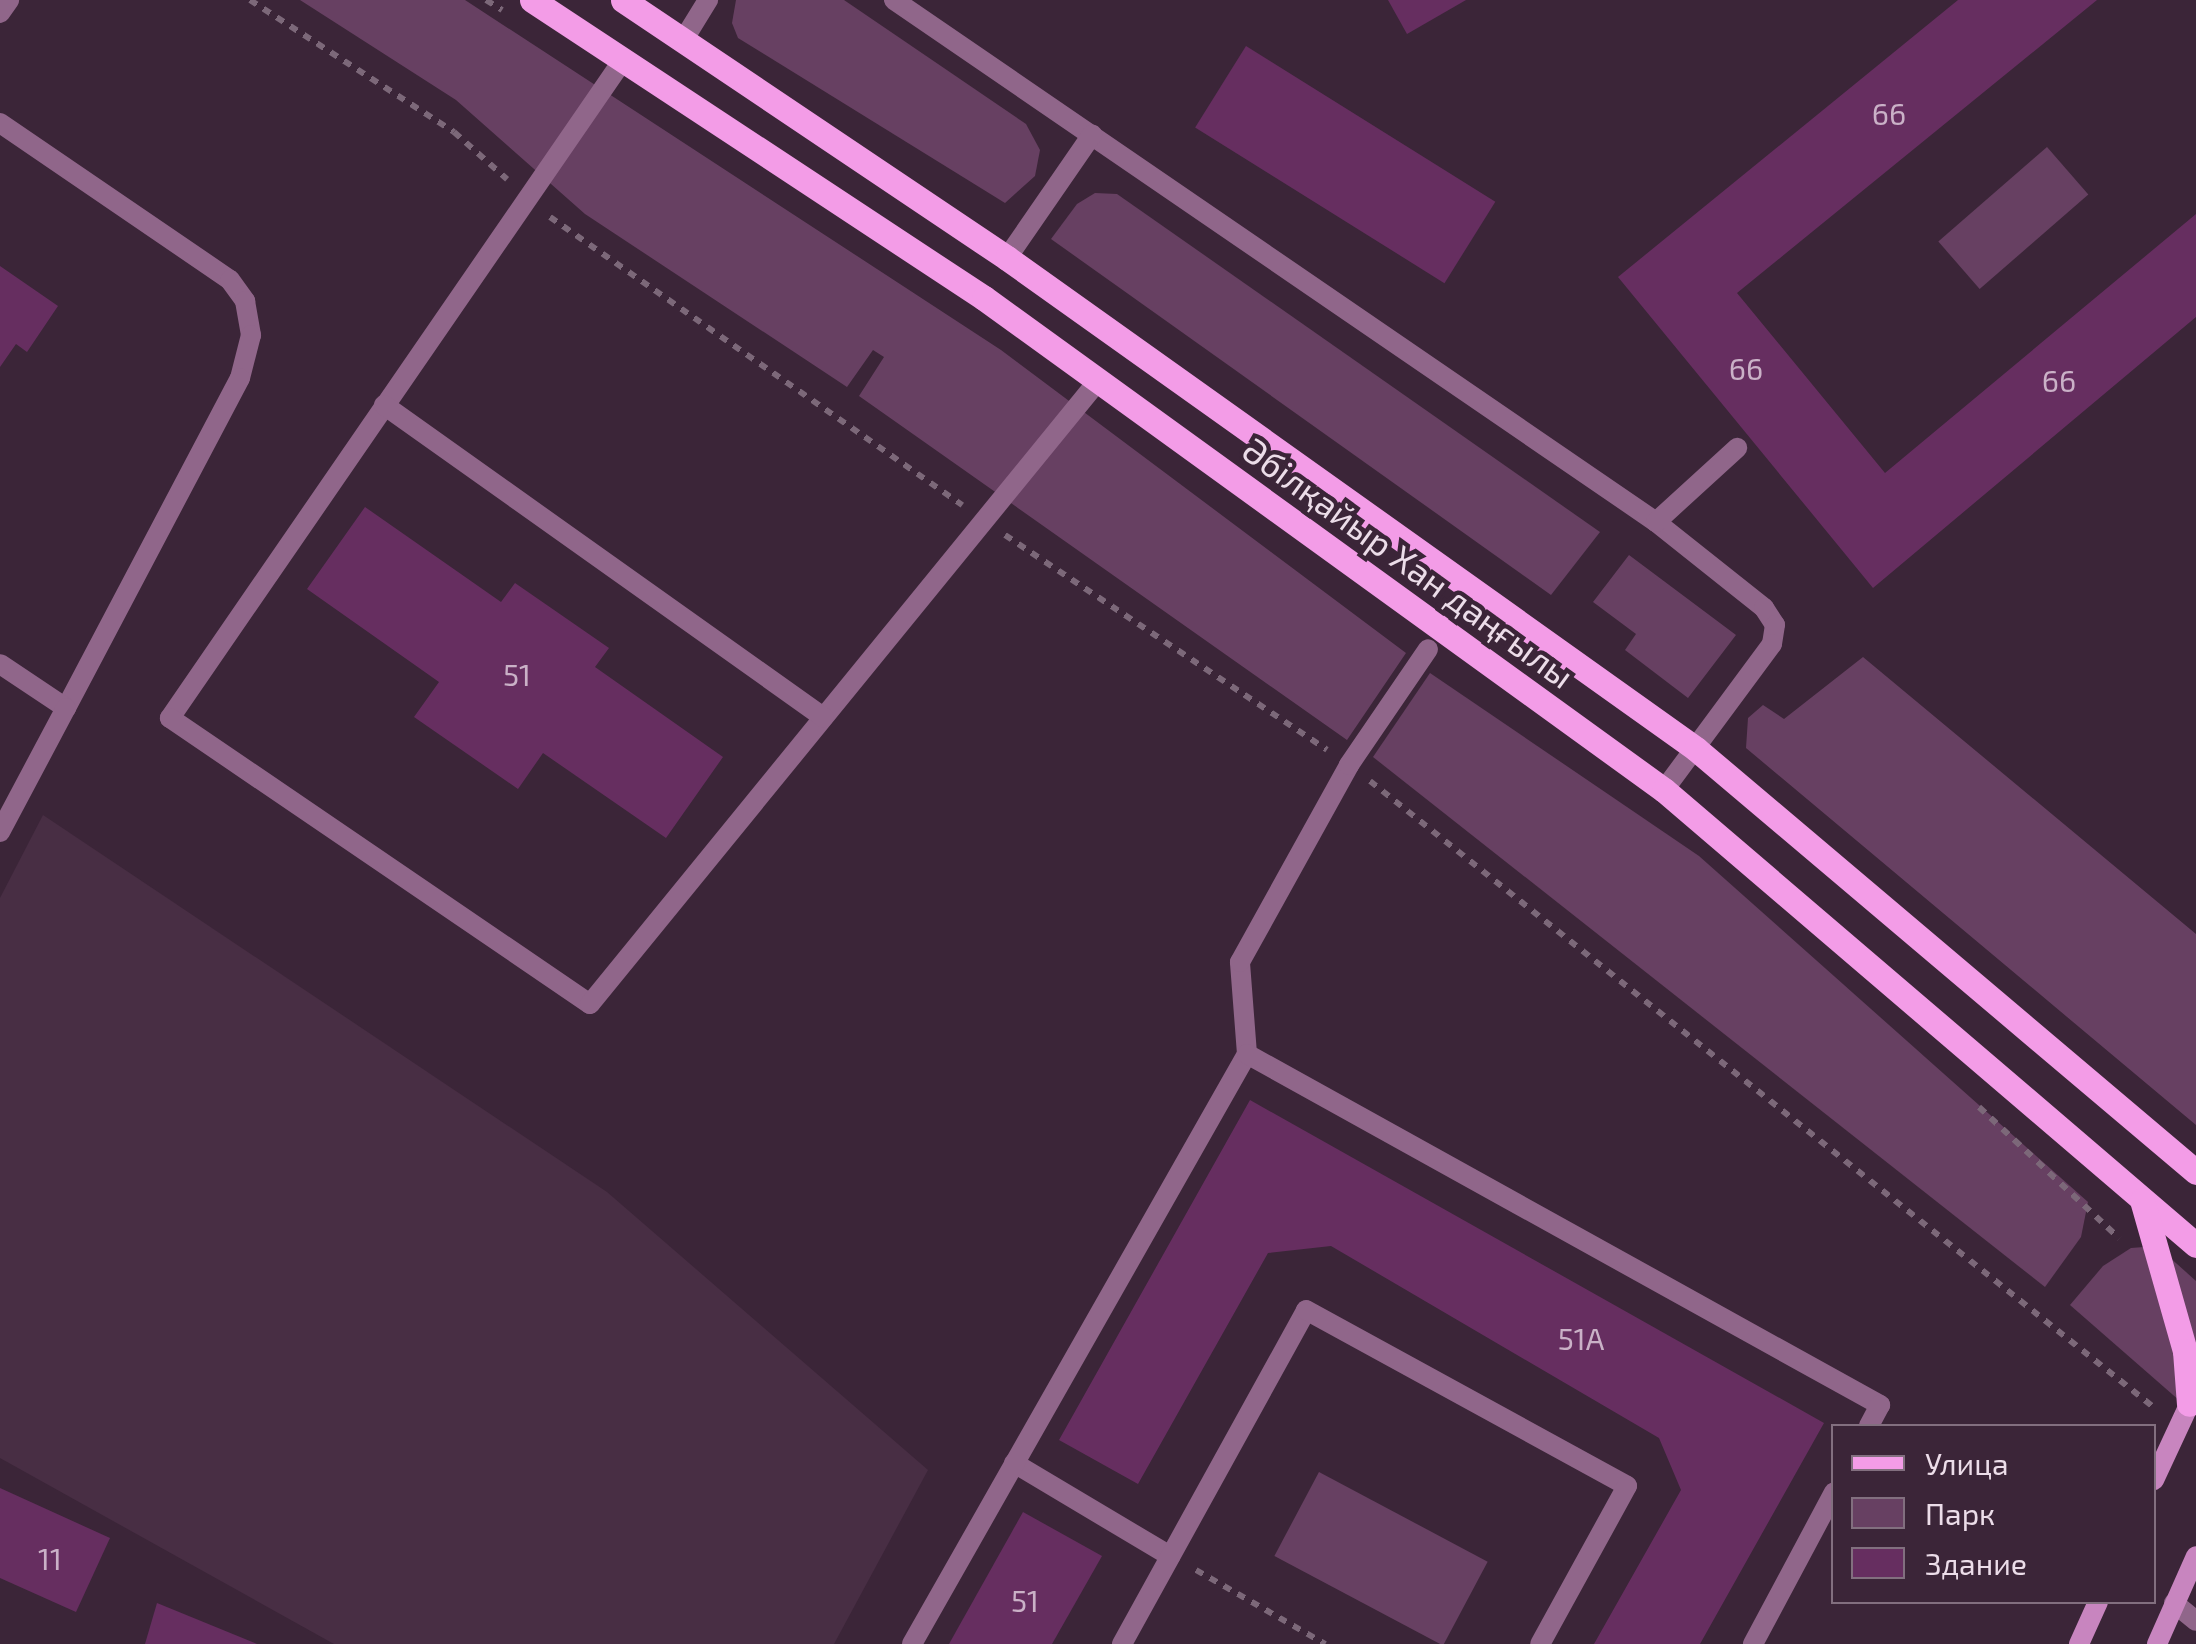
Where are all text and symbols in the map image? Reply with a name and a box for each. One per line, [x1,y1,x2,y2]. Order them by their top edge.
house number: 66 [1872,95,1906,131]
house number: 66 [1729,350,1763,386]
house number: 66 [2042,362,2076,398]
street label: Әбілқайыр Хан даңғылы [1235,428,1583,696]
house number: 51 [503,656,531,692]
house number: 51А [1558,1320,1604,1356]
legend [1831,1424,2156,1604]
text: Улица [1925,1445,2009,1481]
text: Парк [1925,1495,1995,1531]
house number: 11 [38,1540,62,1576]
text: Здание [1925,1545,2027,1581]
house number: 51 [1011,1582,1039,1618]

